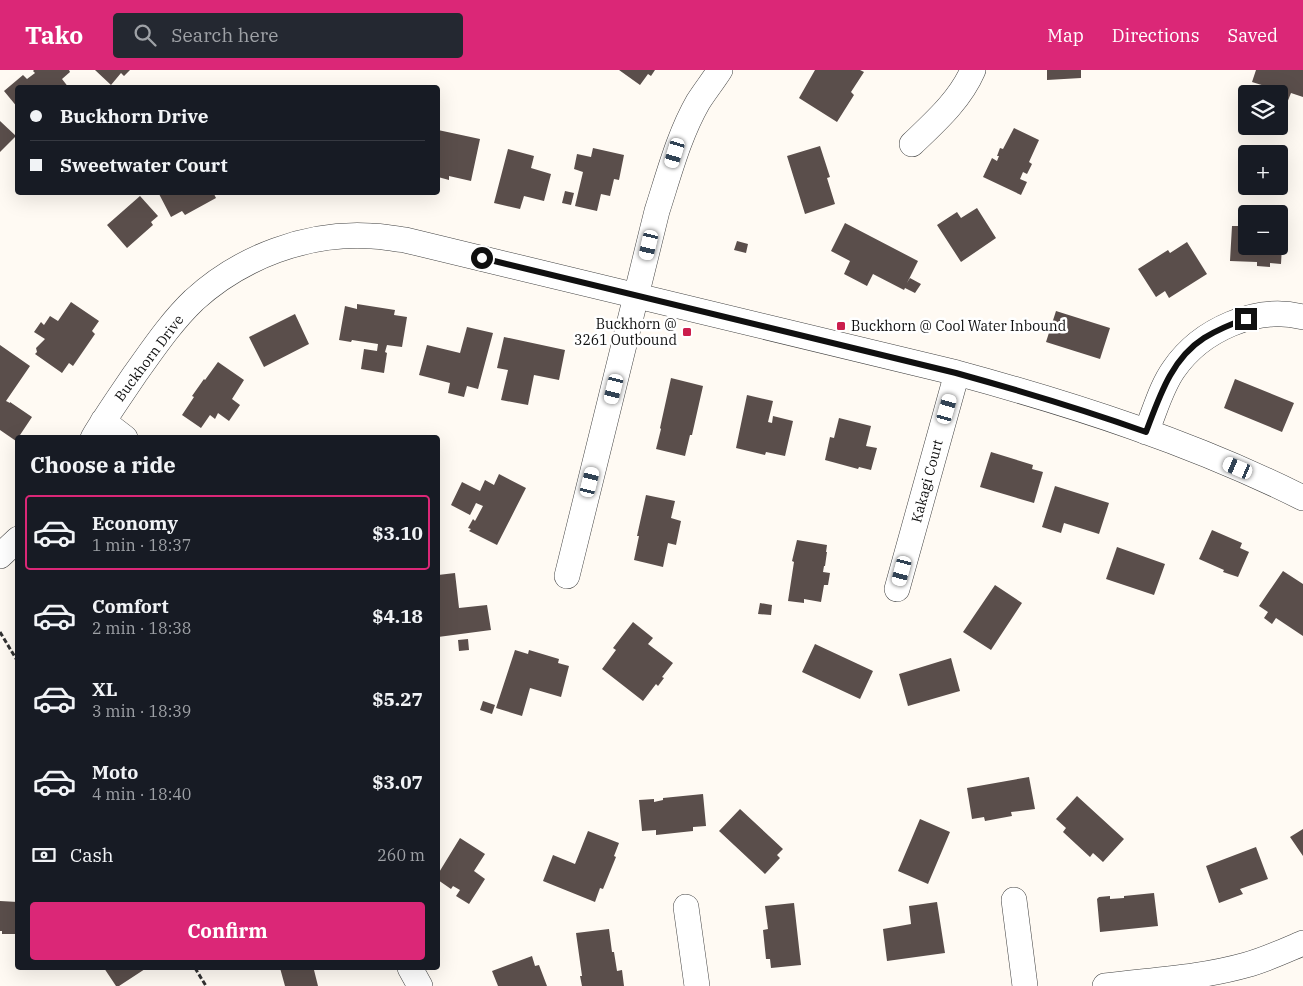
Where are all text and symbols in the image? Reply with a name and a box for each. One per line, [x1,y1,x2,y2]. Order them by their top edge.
search box [113,13,463,58]
text: Tako [25,19,83,51]
icon: search [131,21,159,49]
text: Search here [171,23,278,47]
text: Map [1047,24,1084,47]
text: Directions [1112,24,1200,47]
text: Saved [1228,24,1278,47]
map controls [1238,85,1288,255]
button: layers [1238,85,1288,135]
text: Buckhorn Drive [60,104,209,128]
car [663,136,686,170]
button: + [1238,145,1288,195]
text: Sweetwater Court [60,153,228,177]
button: − [1238,205,1288,255]
car [638,229,659,261]
route start [471,247,493,269]
route end [1235,308,1257,330]
street label: Buckhorn Drive [111,311,187,405]
place label: Buckhorn @ 3261 Outbound [574,315,677,349]
place label: Buckhorn @ Cool Water Inbound [851,317,1067,335]
marker: Buckhorn @ Cool Water Inbound [835,320,847,332]
marker: Buckhorn @ 3261 Outbound [681,326,693,338]
car [603,373,624,405]
car [935,393,958,425]
street label: Kakagi Court [907,437,947,524]
text: Choose a ride [30,450,176,479]
car [1221,455,1254,481]
car [579,466,600,498]
icon: car [32,510,77,555]
text: Economy [92,511,178,535]
text: $3.10 [372,521,423,545]
text: 1 min · 18:37 [92,535,191,555]
car [890,555,913,587]
icon: car [32,593,77,638]
text: Comfort [92,594,169,618]
text: $4.18 [372,604,423,628]
text: 2 min · 18:38 [92,618,191,638]
icon: car [32,676,77,721]
text: XL [92,677,118,701]
text: $5.27 [372,687,423,711]
text: 3 min · 18:39 [92,701,191,721]
icon: car [32,759,77,804]
text: Moto [92,760,138,784]
text: $3.07 [372,770,423,794]
text: 4 min · 18:40 [92,784,191,804]
icon: cash [30,841,58,869]
text: Cash [70,843,114,867]
text: 260 m [377,845,425,865]
button: Confirm [30,902,425,960]

